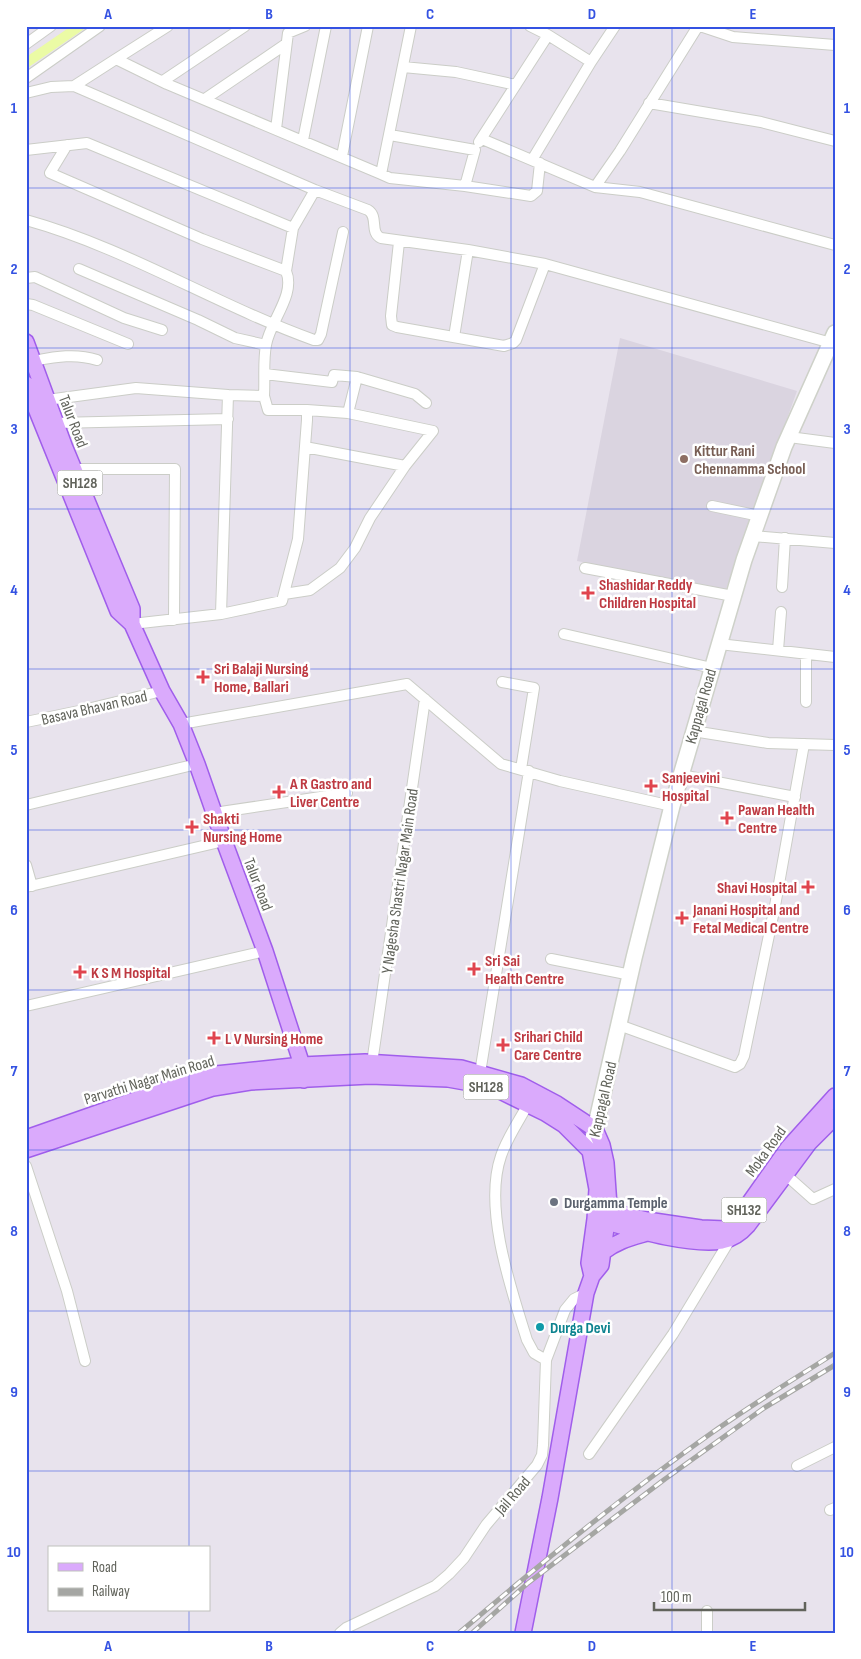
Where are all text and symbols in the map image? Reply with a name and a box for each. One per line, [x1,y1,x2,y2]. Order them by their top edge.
text: A [103,5,112,24]
text: B [265,5,273,24]
text: C [426,5,434,24]
text: D [588,5,596,24]
text: E [750,5,757,24]
text: 1 [11,99,18,118]
text: 1 [844,99,851,118]
text: 2 [10,260,18,279]
text: 2 [843,260,851,279]
street label: Talur Road [54,392,91,451]
text: 3 [10,420,18,439]
text: 3 [843,420,851,439]
place label: Kittur Rani Chennamma School [694,442,806,479]
marker: Kittur Rani Chennamma School [678,453,690,465]
road number: SH128 [58,470,102,496]
place label: Shashidar Reddy Children Hospital [599,576,696,613]
text: 4 [10,581,18,600]
text: 4 [843,581,851,600]
marker: Shashidar Reddy Children Hospital [581,586,595,600]
place label: Sri Balaji Nursing Home, Ballari [214,660,309,697]
street label: Kappagal Road [682,667,721,746]
marker: Sri Balaji Nursing Home, Ballari [196,670,210,684]
street label: Basava Bhavan Road [40,687,149,730]
text: 5 [10,741,18,760]
text: 5 [843,741,851,760]
place label: Sanjeevini Hospital [662,769,720,806]
place label: A R Gastro and Liver Centre [289,775,372,812]
marker: Sanjeevini Hospital [644,779,658,793]
marker: A R Gastro and Liver Centre [272,785,286,799]
street label: Y Nagesha Shastri Nagar Main Road [378,787,423,975]
place label: Pawan Health Centre [738,801,815,838]
place label: Shakti Nursing Home [203,810,282,847]
marker: Pawan Health Centre [720,811,734,825]
marker: Shakti Nursing Home [185,820,199,834]
street label: Talur Road [239,855,276,914]
place label: Shavi Hospital [717,879,797,898]
marker: Shavi Hospital [801,880,815,894]
text: 6 [10,901,18,920]
place label: Janani Hospital and Fetal Medical Centre [692,901,809,938]
text: 6 [843,901,851,920]
marker: Janani Hospital and Fetal Medical Centre [675,911,689,925]
place label: Sri Sai Health Centre [485,952,564,989]
marker: Sri Sai Health Centre [467,962,481,976]
place label: K S M Hospital [91,964,171,983]
marker: K S M Hospital [73,965,87,979]
place label: Srihari Child Care Centre [514,1028,583,1065]
place label: L V Nursing Home [225,1030,323,1049]
marker: L V Nursing Home [207,1031,221,1045]
marker: Srihari Child Care Centre [496,1038,510,1052]
street label: Parvathi Nagar Main Road [82,1052,217,1109]
street label: Kappagal Road [586,1060,621,1139]
text: 7 [11,1062,18,1081]
text: 7 [844,1062,851,1081]
road number: SH128 [464,1074,508,1100]
street label: Moka Road [742,1123,791,1181]
place label: Durgamma Temple [564,1194,668,1213]
marker: Durgamma Temple [548,1196,560,1208]
road number: SH132 [722,1198,766,1222]
text: 8 [10,1222,18,1241]
text: 8 [843,1222,851,1241]
place label: Durga Devi [550,1319,610,1338]
marker: Durga Devi [534,1321,546,1333]
text: 9 [10,1383,18,1402]
text: 9 [843,1383,851,1402]
street label: Jail Road [491,1473,535,1520]
text: 10 [7,1543,21,1562]
text: 10 [840,1543,854,1562]
legend [48,1546,210,1612]
text: Road [92,1558,117,1577]
scale bar [654,1579,805,1611]
text: Railway [92,1582,130,1601]
text: 100 m [661,1588,692,1607]
text: A [103,1637,112,1656]
text: B [265,1637,273,1656]
text: C [426,1637,434,1656]
text: D [588,1637,596,1656]
text: E [750,1637,757,1656]

